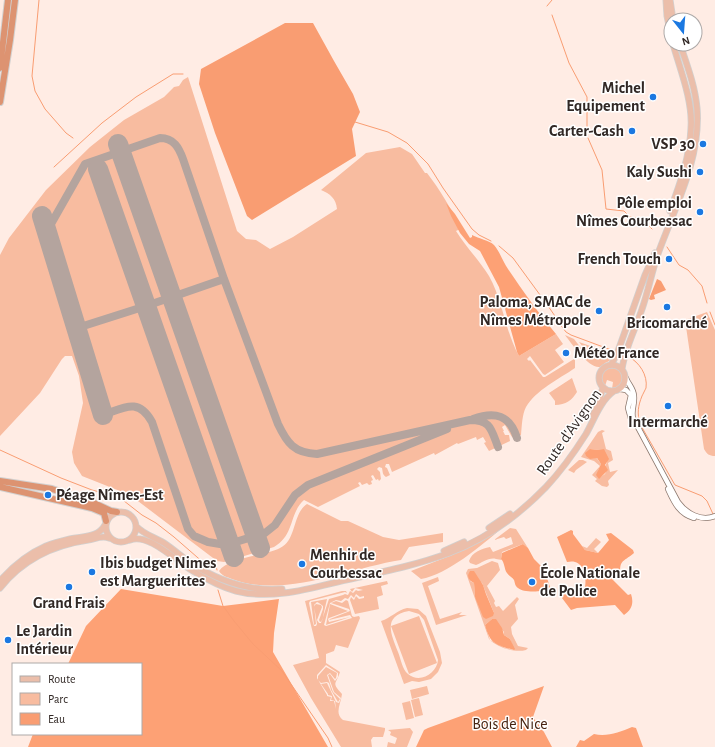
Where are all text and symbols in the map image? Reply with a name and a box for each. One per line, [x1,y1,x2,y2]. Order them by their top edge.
north arrow [663,12,703,52]
text: N [681,35,691,47]
place label: Michel Equipement [566,80,646,114]
marker: Michel Equipement [648,92,658,102]
place label: Carter-Cash [549,123,624,139]
marker: Carter-Cash [627,126,637,136]
place label: VSP 30 [651,136,695,152]
marker: VSP 30 [698,139,708,149]
place label: Kaly Sushi [626,164,692,181]
marker: Kaly Sushi [695,167,705,177]
place label: Pôle emploi Nîmes Courbessac [576,195,692,229]
marker: Pôle emploi Nîmes Courbessac [695,207,705,217]
place label: French Touch [578,251,661,267]
marker: French Touch [664,254,674,264]
place label: Paloma, SMAC de Nîmes Métropole [479,294,591,328]
marker: Bricomarché [662,302,672,312]
marker: Paloma, SMAC de Nîmes Métropole [594,306,604,316]
place label: Bricomarché [626,315,708,331]
place label: Météo France [574,345,660,361]
marker: Météo France [561,348,571,358]
street label: Route d'Avignon [534,386,604,478]
marker: Intermarché [663,401,673,411]
place label: Intermarché [628,414,708,430]
place label: Péage Nîmes-Est [56,487,164,503]
marker: Péage Nîmes-Est [43,490,53,500]
place label: Menhir de Courbessac [310,547,382,581]
place label: Ibis budget Nimes est Marguerittes [100,555,216,589]
marker: Menhir de Courbessac [297,559,307,569]
place label: École Nationale de Police [540,562,640,599]
marker: Ibis budget Nimes est Marguerittes [87,567,97,577]
marker: École Nationale de Police [527,577,537,587]
marker: Grand Frais [64,582,74,592]
place label: Grand Frais [33,595,105,611]
place label: Le Jardin Intérieur [16,623,73,657]
marker: Le Jardin Intérieur [3,635,13,645]
legend [12,663,142,735]
text: Route [48,673,75,685]
text: Parc [48,693,68,705]
text: Eau [48,713,65,725]
park label: Bois de Nice [472,716,548,732]

